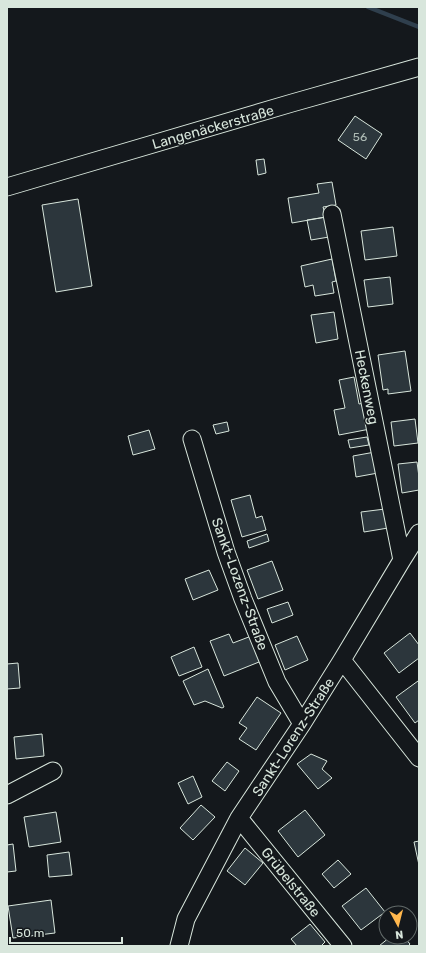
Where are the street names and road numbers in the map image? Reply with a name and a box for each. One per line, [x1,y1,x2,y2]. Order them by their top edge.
street label: Langenäckerstraße [150,102,276,153]
street label: Heckenweg [351,348,382,426]
street label: Sankt-Lozenz-Straße [208,516,271,653]
street label: Sankt-Lorenz-Straße [249,675,338,800]
street label: Grübelstraße [257,844,324,921]

